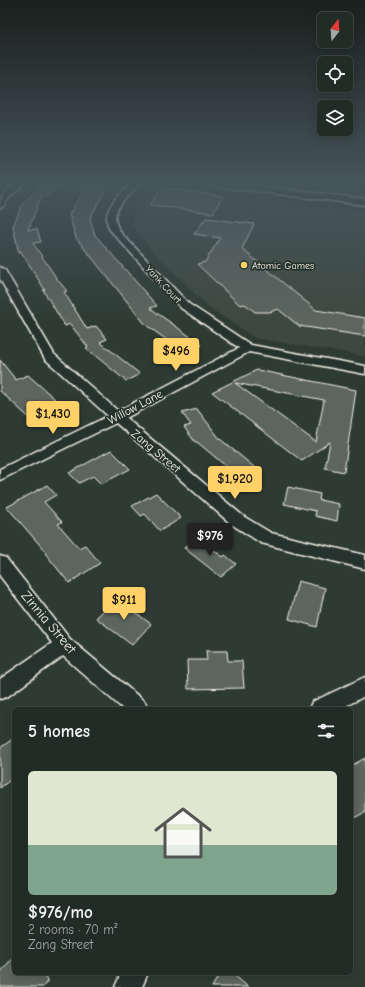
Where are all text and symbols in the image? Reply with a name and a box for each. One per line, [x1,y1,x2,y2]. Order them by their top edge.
north arrow [317,12,353,48]
map controls [317,12,353,136]
button: locate [317,56,353,92]
button: layers [317,100,353,136]
marker: Atomic Games [239,260,249,270]
place label: Atomic Games [252,260,314,272]
street label: Yank Court [143,263,185,307]
pin: $496 [152,338,200,372]
text: $496 [162,343,190,358]
street label: Willow Lane [105,387,165,427]
pin: $1,430 [20,401,86,435]
text: $1,430 [35,406,71,421]
street label: Zang Street [128,426,184,476]
pin: $1,920 [202,466,268,500]
text: $1,920 [217,471,253,486]
pin: $976 [186,523,234,557]
text: $976 [197,528,223,543]
street label: Zinnia Street [17,587,80,658]
pin: $911 [100,587,148,621]
text: $911 [112,592,136,607]
icon: filters [315,720,337,742]
text: 5 homes [28,722,90,741]
icon: home [147,797,219,869]
text: $976/mo [28,903,93,922]
text: 2 rooms · 70 m² [28,922,117,937]
text: Zang Street [28,937,93,952]

